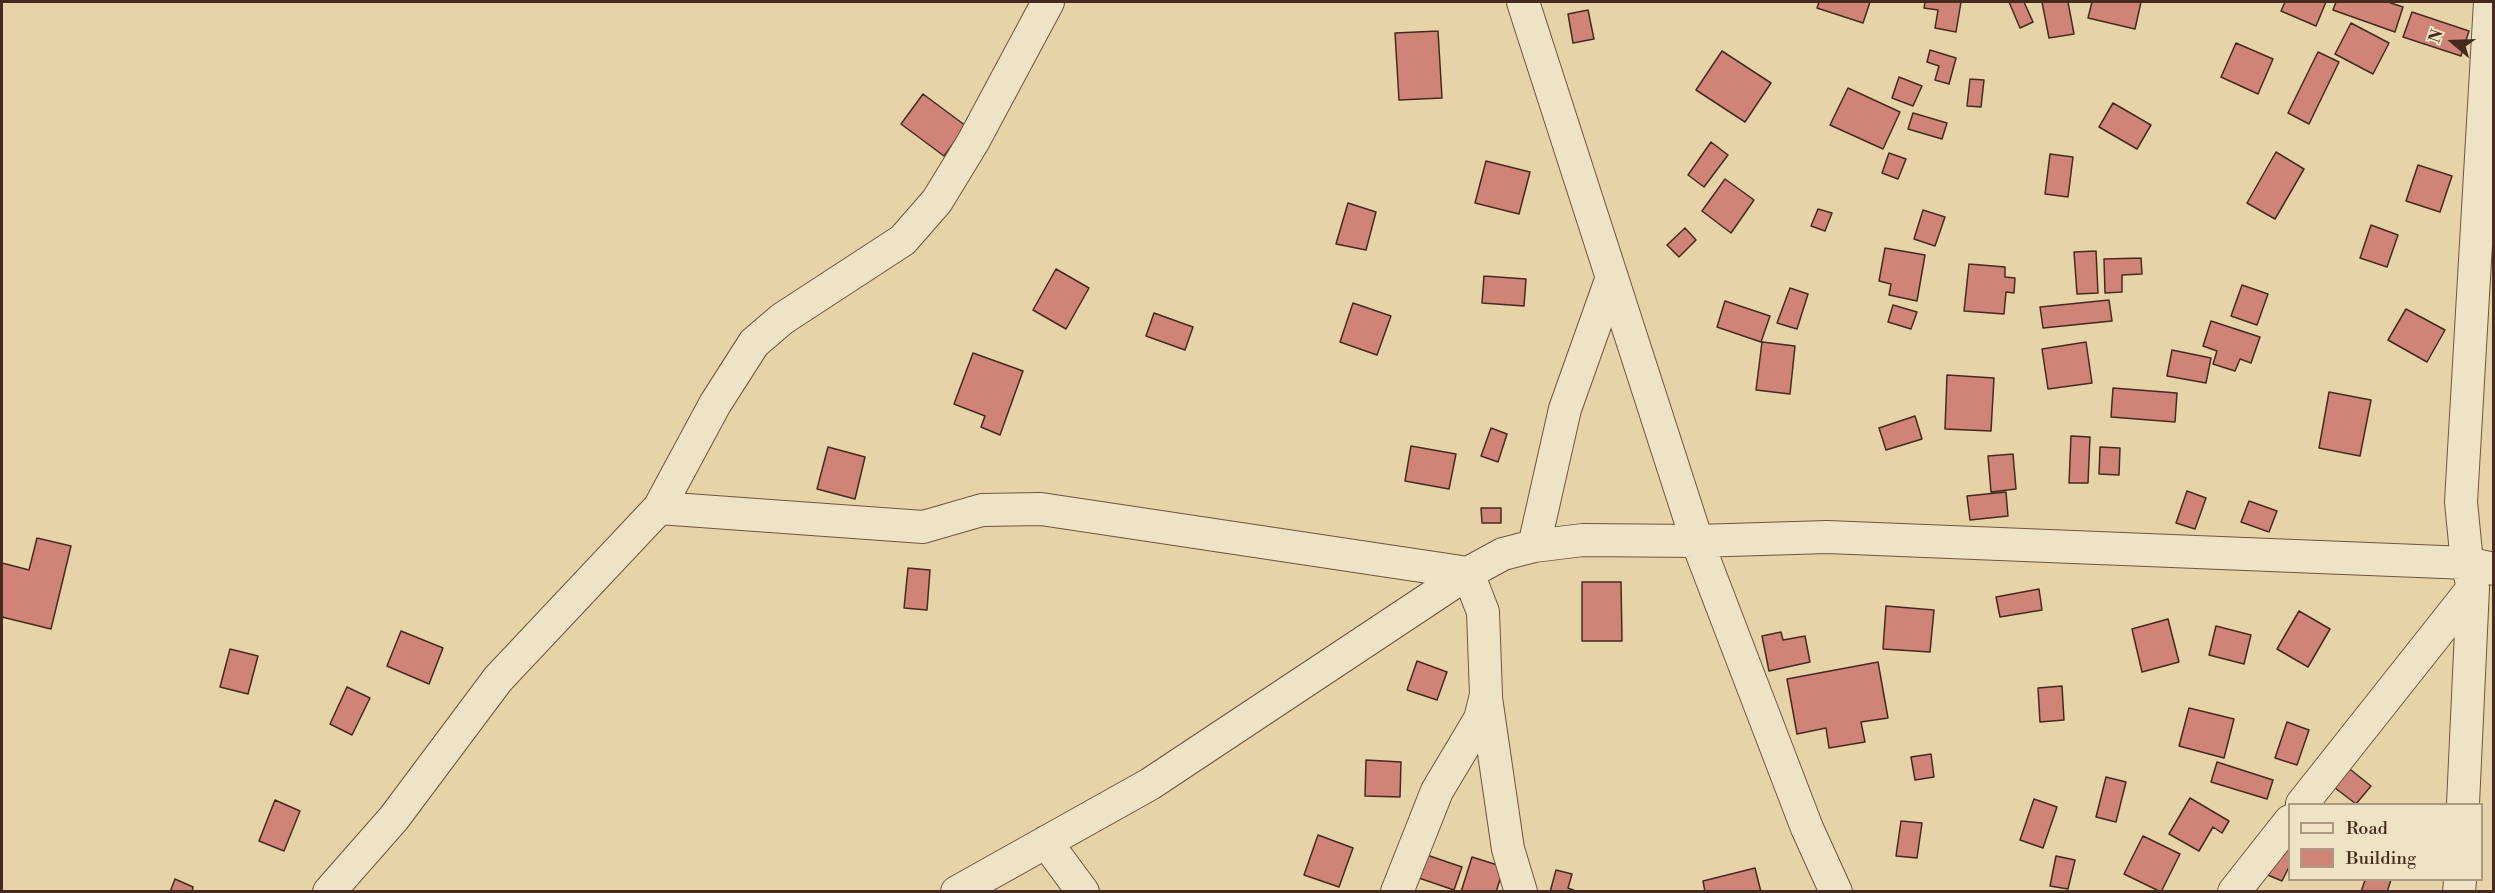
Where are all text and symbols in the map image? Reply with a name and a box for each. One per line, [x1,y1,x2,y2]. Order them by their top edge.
north arrow [2423,12,2483,72]
text: N [2424,27,2447,45]
legend [2288,803,2483,881]
text: Road [2346,817,2388,840]
text: Building [2346,847,2416,870]

